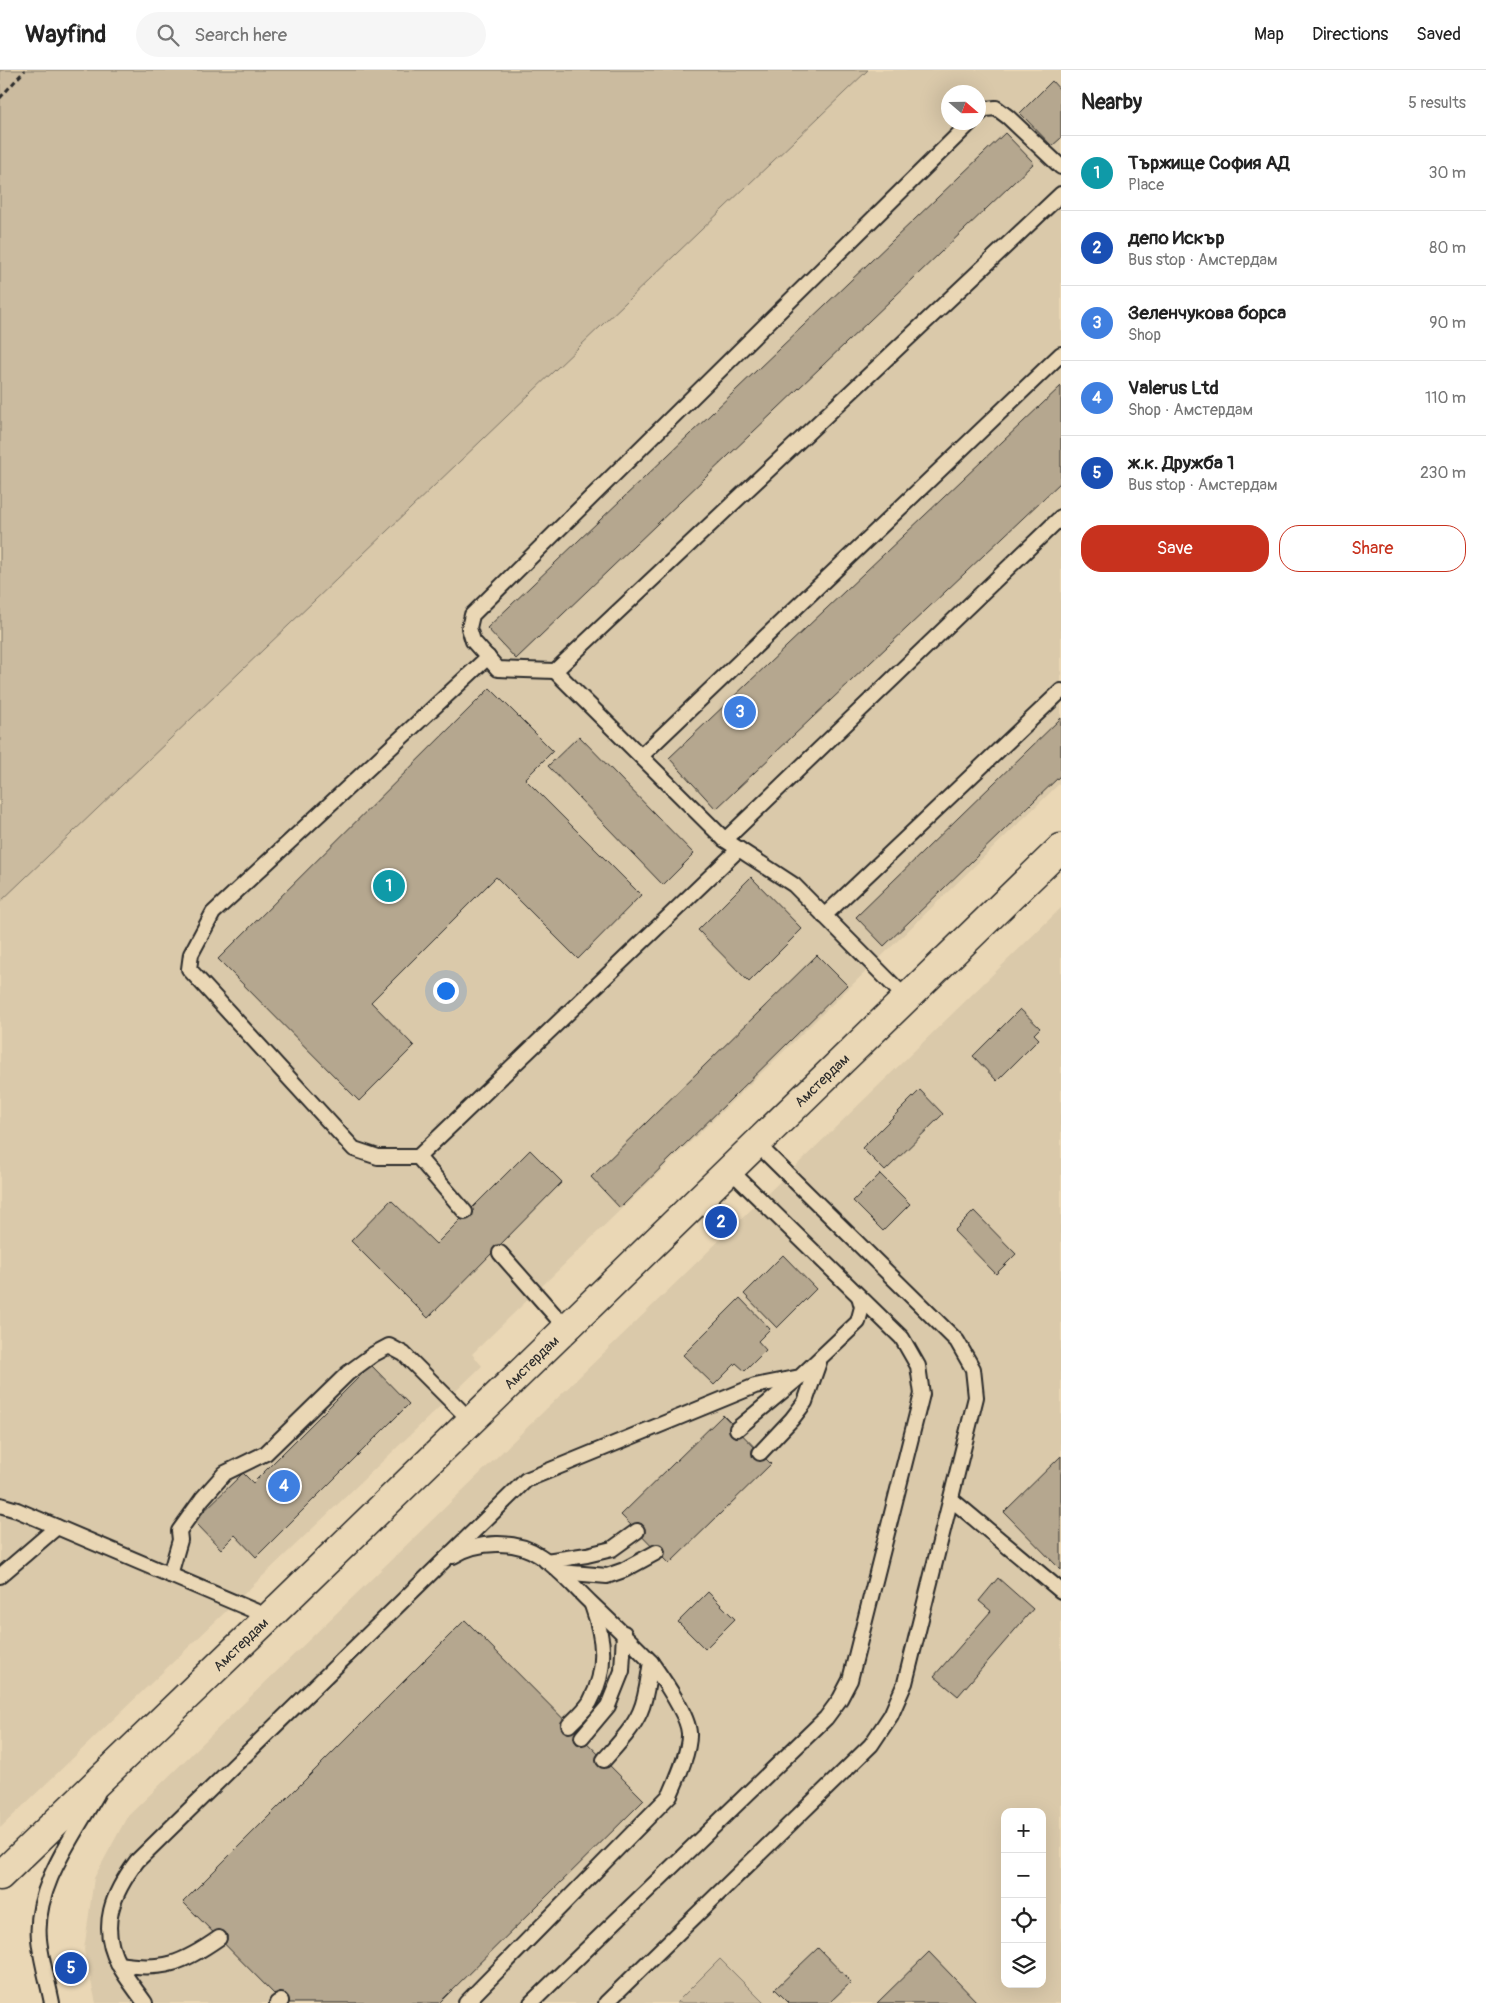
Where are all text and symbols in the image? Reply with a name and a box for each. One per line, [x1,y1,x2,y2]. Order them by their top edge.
search box [136,12,486,57]
text: Wayfind [25,20,106,49]
icon: search [154,21,182,49]
text: Search here [194,23,287,47]
text: Map [1254,23,1284,46]
text: Directions [1312,23,1388,46]
text: Saved [1416,23,1461,46]
north arrow [941,85,986,130]
text: Nearby [1081,89,1142,116]
text: 5 results [1408,93,1466,113]
text: Тържище София АД [1128,151,1289,175]
text: 1 [1094,163,1100,183]
text: 30 m [1428,163,1466,183]
text: Place [1128,175,1164,195]
text: депо Искър [1128,226,1224,250]
text: 2 [1093,238,1101,258]
text: 80 m [1429,238,1466,258]
text: Bus stop · Амстердам [1128,250,1278,270]
text: Зеленчукова борса [1128,301,1286,325]
text: 3 [1093,313,1101,333]
text: 90 m [1429,313,1466,333]
text: Shop [1128,325,1161,345]
text: Valerus Ltd [1128,376,1219,400]
text: 4 [1092,388,1102,408]
text: 110 m [1425,388,1466,408]
text: Shop · Амстердам [1128,400,1253,420]
text: ж.к. Дружба 1 [1128,451,1234,475]
text: 5 [1093,463,1101,483]
text: 230 m [1420,463,1466,483]
text: Bus stop · Амстердам [1128,475,1278,495]
button: Save [1081,525,1269,572]
button: Share [1279,525,1466,572]
pin: 3 [724,693,756,731]
pin: 1 [373,867,405,905]
your location [433,978,459,1004]
street label: Амстердам [791,1050,853,1111]
pin: 2 [705,1203,737,1241]
street label: Амстердам [500,1332,562,1393]
pin: 4 [268,1467,300,1505]
street label: Амстердам [210,1614,272,1675]
map controls [1001,1808,1046,1988]
button: + [1001,1808,1046,1853]
button: − [1001,1853,1046,1898]
button: locate [1001,1898,1046,1943]
button: layers [1001,1943,1046,1988]
pin: 5 [55,1949,87,1987]

